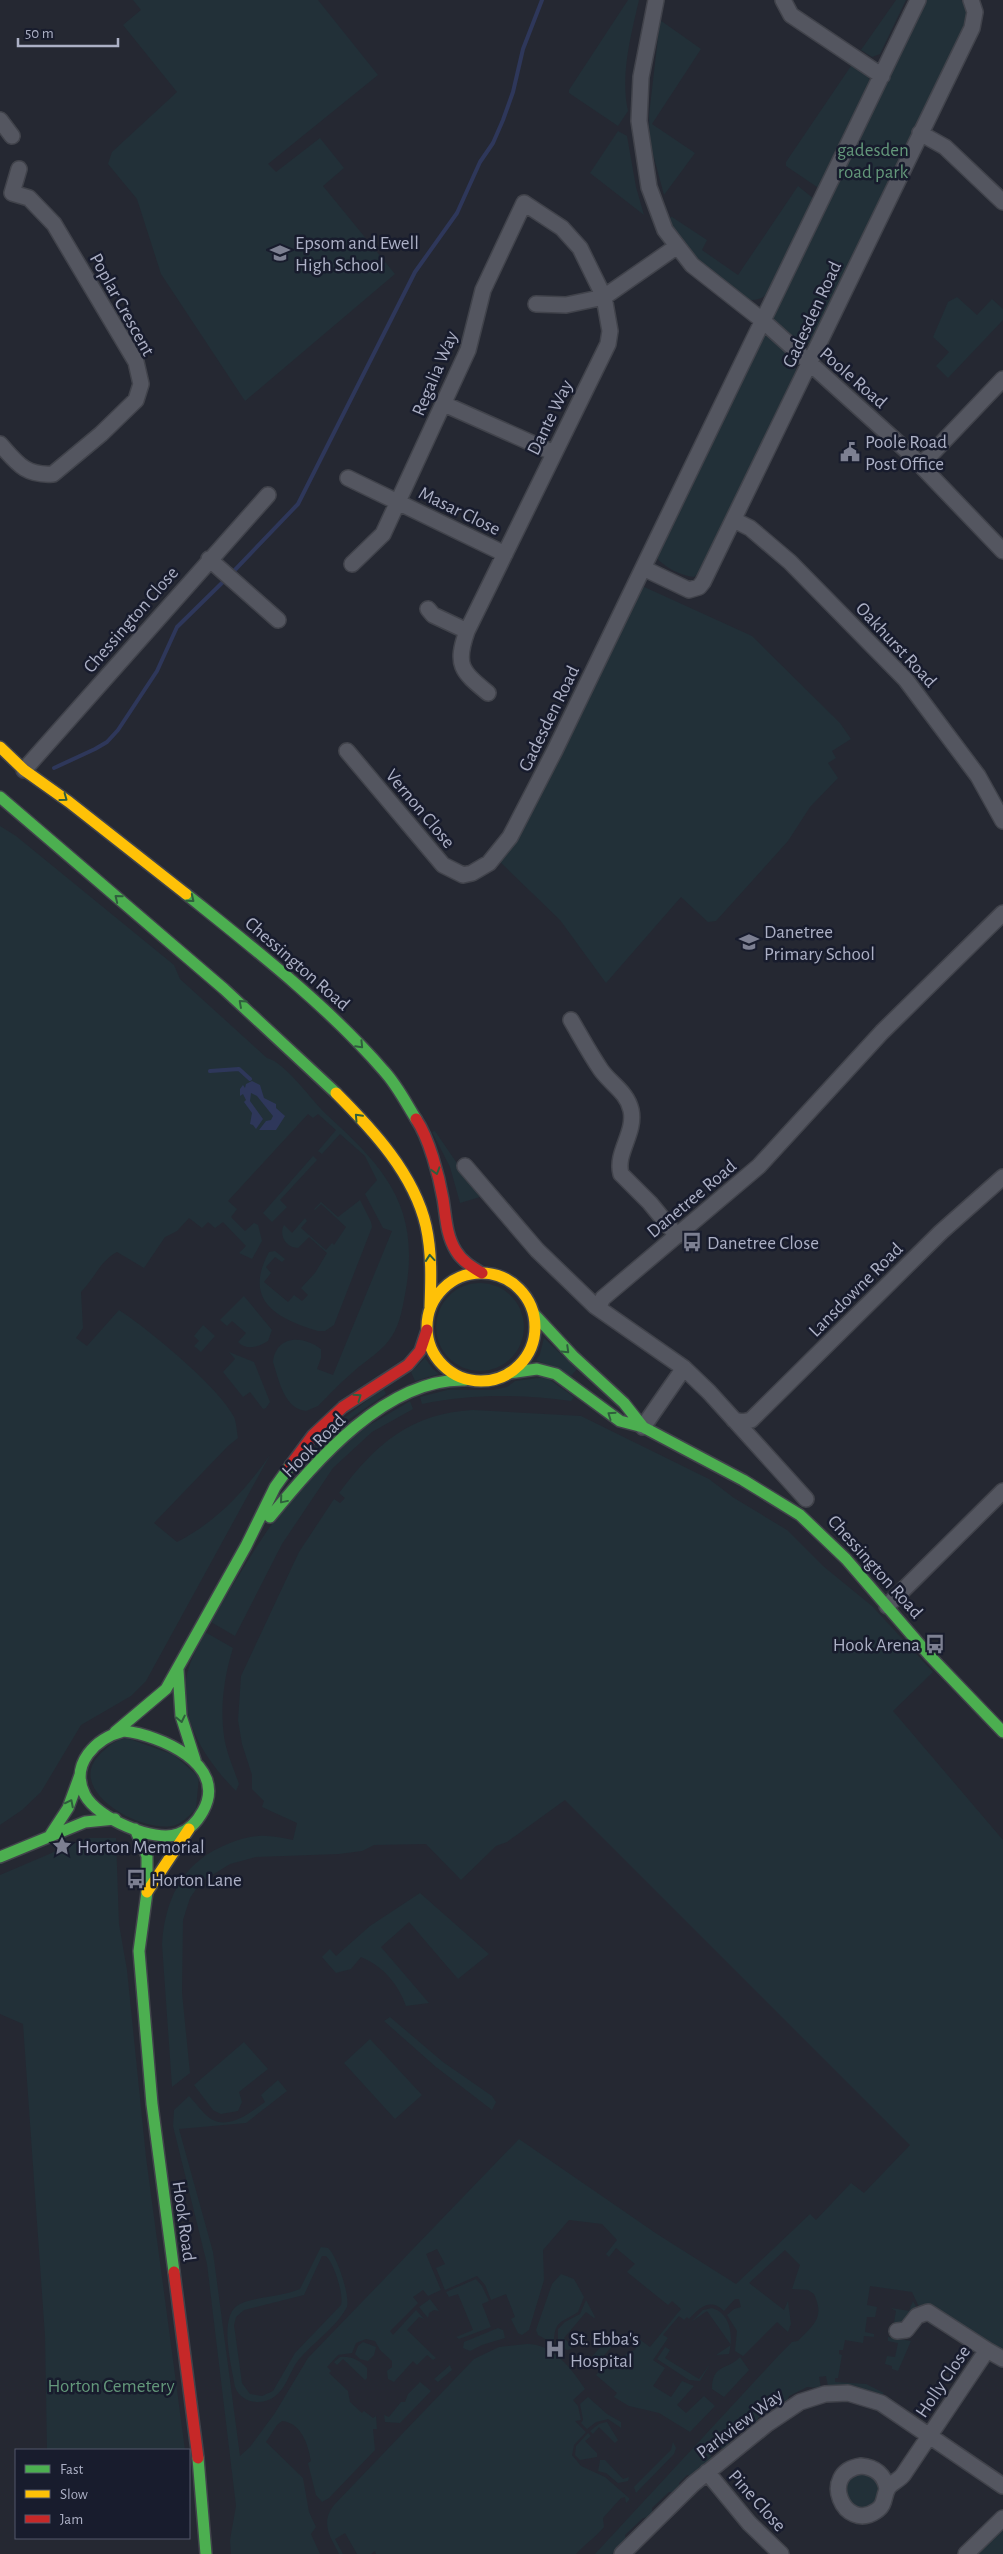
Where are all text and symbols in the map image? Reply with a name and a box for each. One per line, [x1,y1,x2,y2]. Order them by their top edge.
scale bar [18,15,118,47]
text: 50 m [25,26,54,41]
park label: gadesden road park [837,141,909,182]
place label: Epsom and Ewell High School [295,234,419,275]
school or university icon: Epsom and Ewell High School [269,242,291,264]
street label: Poplar Crescent [86,250,158,359]
street label: Gadesden Road [779,258,845,371]
street label: Regalia Way [409,328,462,419]
street label: Poole Road [816,344,890,412]
street label: Dante Way [524,377,577,458]
place label: Poole Road Post Office [865,433,947,474]
public building icon: Poole Road Post Office [839,441,861,463]
street label: Masar Close [416,483,503,539]
street label: Chessington Close [80,563,182,677]
street label: Oakhurst Road [852,599,940,691]
street label: Gadesden Road [516,663,583,774]
street label: Vernon Close [382,766,458,852]
one-way arrow [58,792,68,801]
one-way arrow [186,893,195,902]
one-way arrow [115,896,124,904]
street label: Chessington Road [241,914,353,1015]
place label: Danetree Primary School [764,923,875,964]
school or university icon: Danetree Primary School [738,931,760,953]
one-way arrow [239,1000,248,1009]
one-way arrow [354,1040,363,1049]
one-way arrow [354,1114,363,1123]
street label: Danetree Road [644,1156,740,1242]
one-way arrow [430,1166,440,1174]
bus stop icon: Danetree Close [681,1231,703,1253]
place label: Danetree Close [707,1234,819,1253]
street label: Lansdowne Road [805,1239,907,1341]
one-way arrow [425,1254,436,1262]
one-way arrow [561,1344,570,1353]
one-way arrow [352,1394,362,1403]
street label: Hook Road [279,1411,349,1481]
one-way arrow [607,1412,617,1421]
one-way arrow [280,1495,289,1504]
street label: Chessington Road [824,1512,926,1622]
bus stop icon: Hook Arena [924,1633,946,1655]
place label: Hook Arena [833,1636,920,1655]
one-way arrow [176,1714,186,1723]
one-way arrow [64,1799,74,1808]
place icon: Horton Memorial [51,1835,73,1857]
place label: Horton Memorial [77,1838,205,1857]
bus stop icon: Horton Lane [125,1868,147,1890]
place label: Horton Lane [151,1871,242,1890]
street label: Hook Road [168,2180,199,2263]
place label: St. Ebba's Hospital [570,2330,639,2371]
hospital icon: St. Ebba's Hospital [544,2338,566,2360]
street label: Holly Close [912,2342,974,2421]
park label: Horton Cemetery [47,2377,175,2396]
street label: Parkview Way [693,2386,787,2463]
legend [15,2449,190,2539]
text: Fast [60,2462,84,2477]
street label: Pine Close [724,2466,789,2536]
text: Slow [60,2487,88,2502]
text: Jam [60,2512,83,2527]

